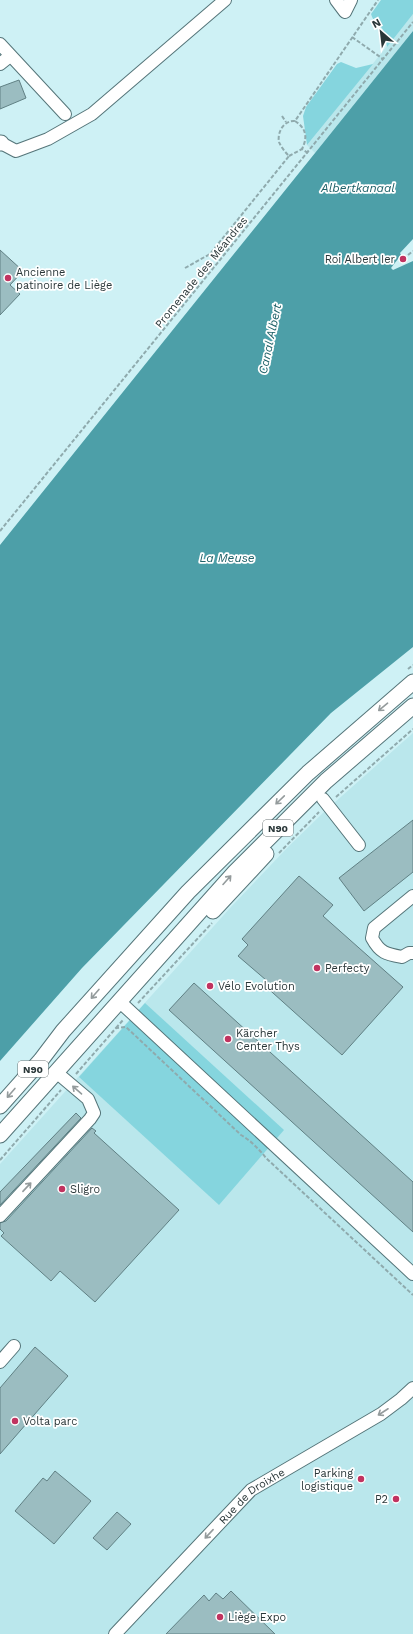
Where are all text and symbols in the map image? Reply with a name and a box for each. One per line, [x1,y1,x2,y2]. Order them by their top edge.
north arrow [361,12,401,52]
text: N [370,16,383,31]
water label: Albertkanaal [320,181,395,195]
street label: Promenade des Méandres [152,214,250,331]
place label: Roi Albert Ier [325,253,396,266]
marker: Roi Albert Ier [398,254,408,264]
place label: Ancienne patinoire de Liège [16,266,112,292]
marker: Ancienne patinoire de Liège [3,273,13,283]
water label: Canal Albert [256,302,284,375]
water label: La Meuse [199,551,255,565]
one-way arrow [378,702,388,711]
one-way arrow [275,795,285,805]
road number: N90 [263,820,293,836]
one-way arrow [223,875,232,885]
place label: Perfecty [325,962,370,975]
marker: Perfecty [312,963,322,973]
place label: Vélo Evolution [218,980,295,993]
marker: Vélo Evolution [205,981,215,991]
one-way arrow [91,988,100,999]
place label: Kärcher Center Thys [236,1027,300,1053]
marker: Kärcher Center Thys [223,1034,233,1044]
road number: N90 [18,1061,48,1077]
one-way arrow [72,1085,82,1094]
one-way arrow [7,1088,16,1099]
one-way arrow [22,1182,31,1192]
place label: Sligro [70,1183,100,1196]
marker: Sligro [57,1184,67,1194]
one-way arrow [377,1409,389,1417]
place label: Volta parc [23,1415,77,1428]
marker: Volta parc [10,1416,20,1426]
street label: Rue de Droixhe [216,1466,287,1527]
place label: Parking logistique [301,1467,353,1493]
marker: Parking logistique [356,1474,366,1484]
place label: P2 [375,1493,388,1506]
marker: P2 [391,1494,401,1504]
one-way arrow [204,1529,214,1539]
place label: Liège Expo [228,1611,286,1624]
marker: Liège Expo [215,1612,225,1622]

